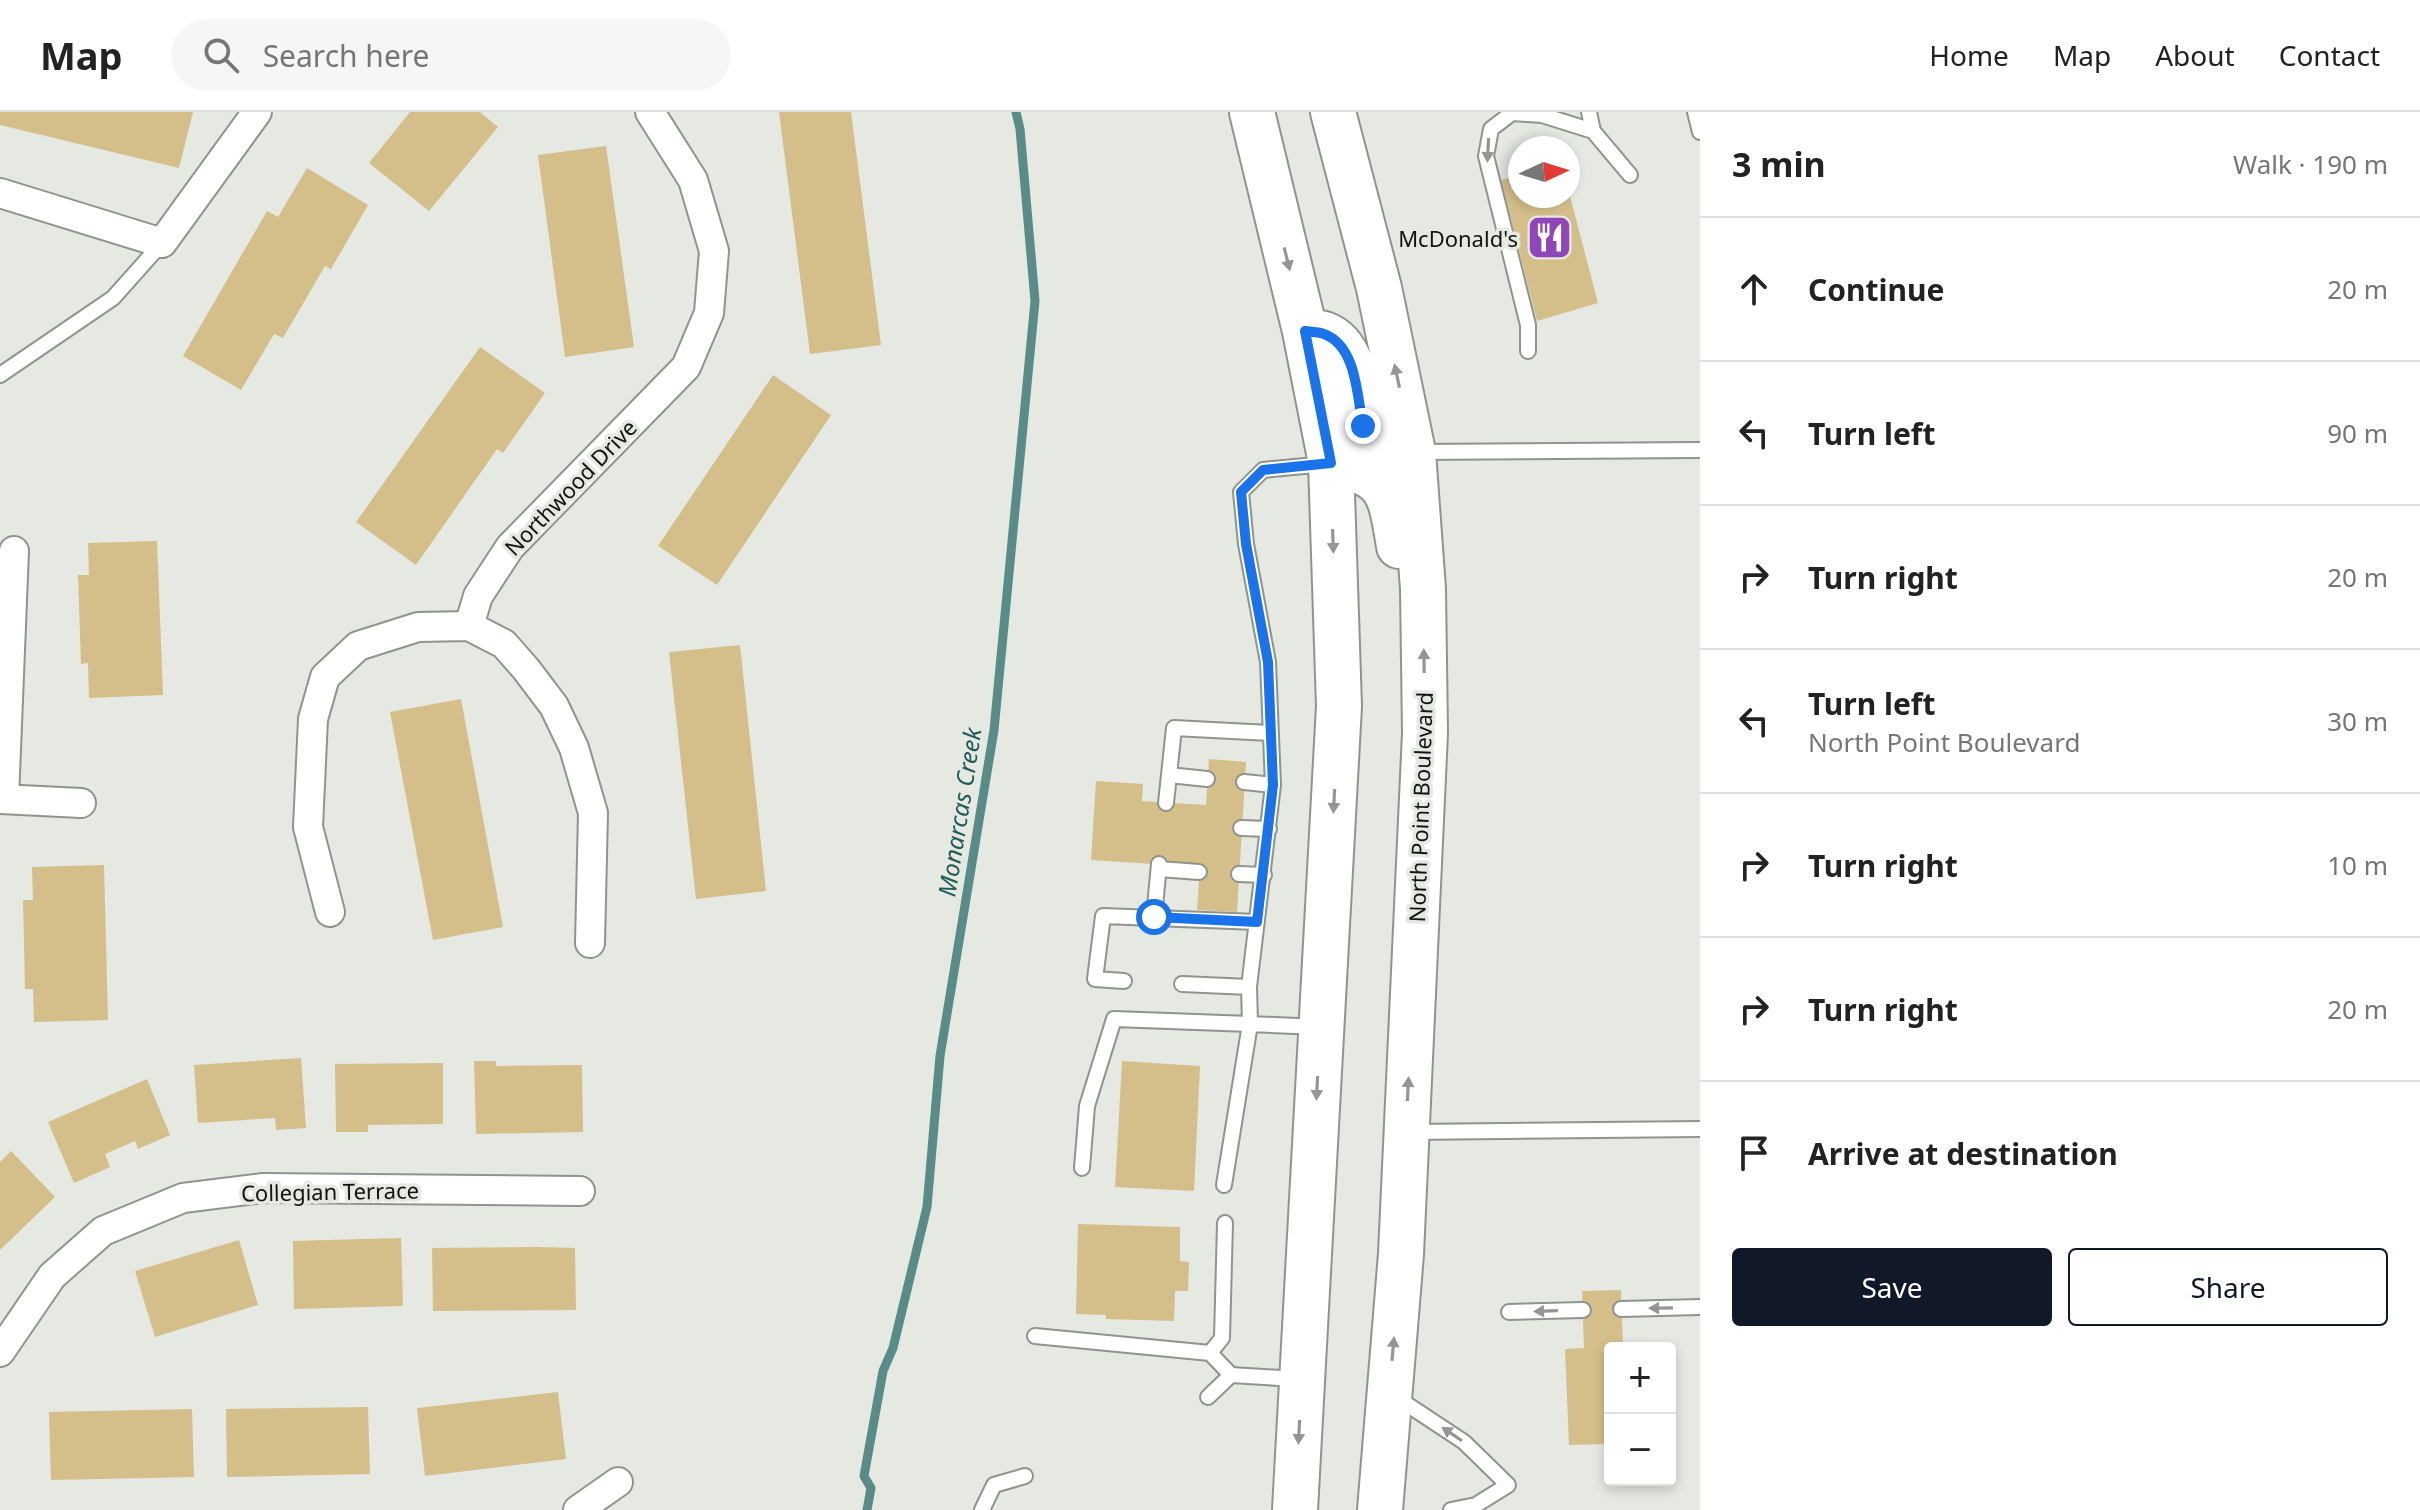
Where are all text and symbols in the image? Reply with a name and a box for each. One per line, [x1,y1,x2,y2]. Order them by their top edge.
search box [171,19,731,91]
text: Map [40,29,123,81]
icon: search [199,33,243,77]
text: Search here [263,35,430,76]
text: Home [1929,36,2009,74]
text: Map [2053,36,2111,74]
text: About [2155,36,2235,74]
text: Contact [2279,36,2380,74]
north arrow [1508,136,1580,208]
one-way arrow [1482,138,1495,164]
text: 3 min [1732,141,1826,187]
text: Walk · 190 m [2233,146,2388,182]
restaurant icon: McDonald's [1525,214,1573,262]
place label: McDonald's [1398,223,1518,253]
one-way arrow [1282,247,1294,272]
icon: ahead [1732,267,1776,311]
text: Continue [1808,269,1944,310]
text: 20 m [2327,271,2388,307]
one-way arrow [1390,363,1403,388]
route end [1345,408,1381,444]
icon: left [1732,411,1776,455]
street label: Northwood Drive [497,412,643,562]
text: Turn left [1808,413,1936,454]
text: 90 m [2327,415,2388,451]
one-way arrow [1327,529,1340,554]
icon: right [1732,555,1776,599]
text: Turn right [1808,557,1958,598]
text: 20 m [2327,559,2388,595]
one-way arrow [1418,648,1430,673]
text: Turn left [1808,683,1936,724]
street label: North Point Boulevard [1401,691,1439,923]
icon: left [1732,699,1776,743]
text: 30 m [2327,703,2388,739]
water label: Monarcas Creek [929,724,989,899]
text: North Point Boulevard [1808,724,2080,760]
one-way arrow [1327,789,1340,814]
icon: right [1732,843,1776,887]
text: Turn right [1808,845,1958,886]
text: 10 m [2327,847,2388,883]
route start [1136,899,1172,935]
icon: right [1732,987,1776,1031]
text: Turn right [1808,989,1958,1030]
text: 20 m [2327,991,2388,1027]
one-way arrow [1310,1076,1323,1101]
one-way arrow [1402,1076,1415,1101]
icon: arrive [1732,1131,1776,1175]
text: Arrive at destination [1808,1133,2118,1174]
street label: Collegian Terrace [241,1174,419,1208]
button: Save [1732,1248,2052,1326]
button: Share [2068,1248,2388,1326]
one-way arrow [1648,1302,1673,1314]
one-way arrow [1533,1305,1558,1318]
one-way arrow [1387,1336,1400,1361]
map controls [1604,1342,1676,1486]
button: + [1604,1342,1676,1414]
button: − [1604,1414,1676,1486]
one-way arrow [1292,1420,1305,1445]
one-way arrow [1442,1427,1463,1442]

